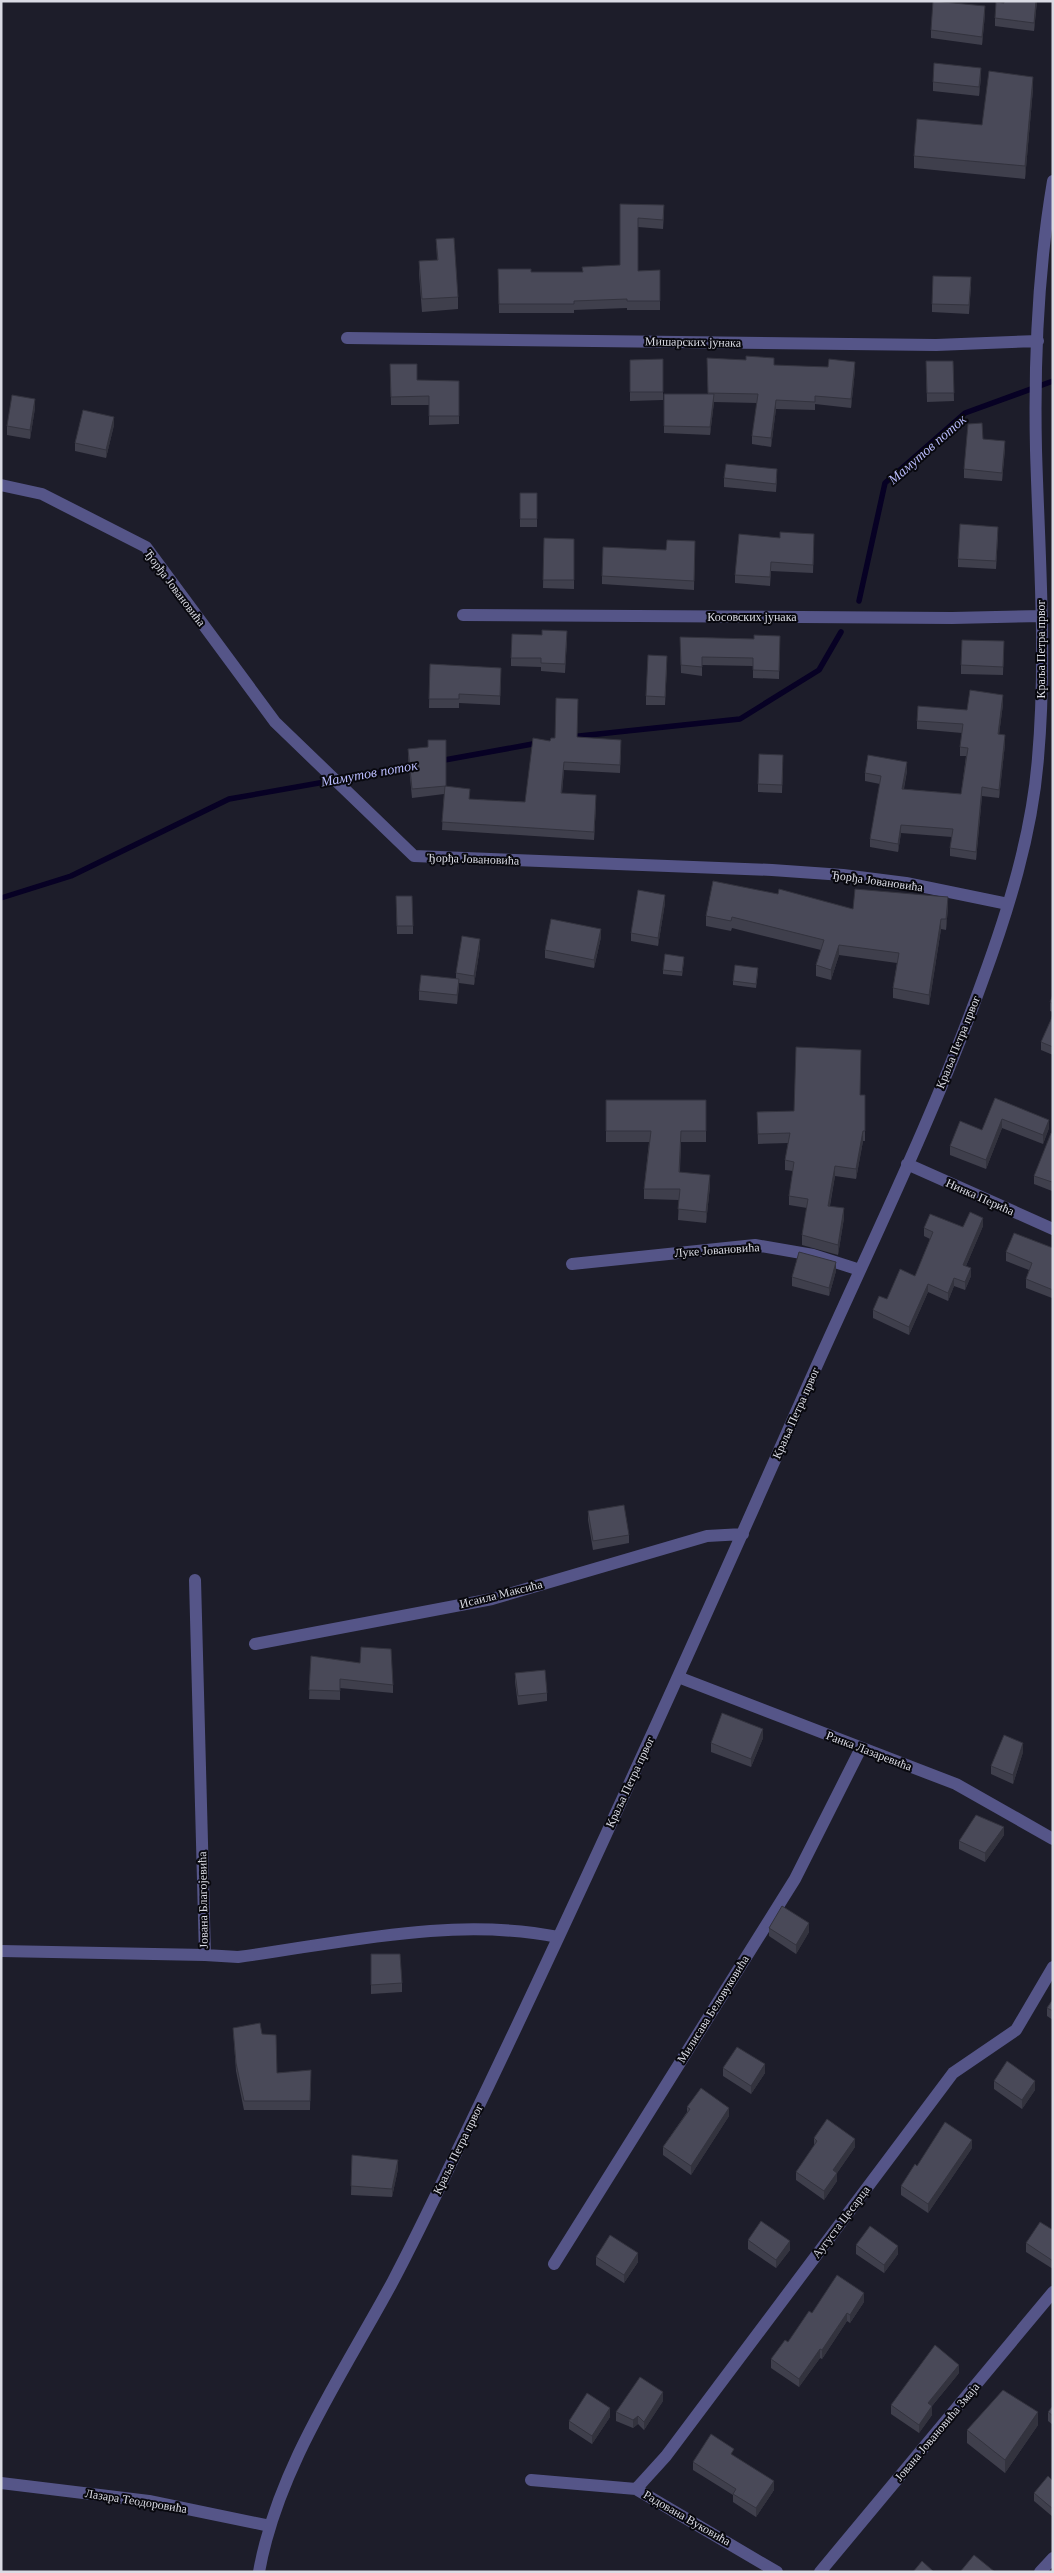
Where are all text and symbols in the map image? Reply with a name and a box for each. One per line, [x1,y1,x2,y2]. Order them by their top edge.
street label: Мишарских јунака [645,334,742,350]
water label: Мамутов поток [885,411,970,488]
street label: Ђорђа Јовановића [142,547,209,630]
street label: Краља Петра првог [1034,599,1048,699]
street label: Косовских јунака [707,610,797,624]
water label: Мамутов поток [319,758,419,790]
street label: Ђорђа Јовановића [427,850,520,868]
street label: Ђорђа Јовановића [830,868,924,894]
street label: Краља Петра првог [933,993,983,1091]
street label: Нинка Перића [944,1176,1017,1219]
street label: Луке Јовановића [674,1240,761,1260]
street label: Краља Петра првог [769,1365,823,1461]
street label: Исаила Максића [458,1577,544,1611]
street label: Ранка Лазаревића [824,1728,914,1774]
street label: Краља Петра првог [603,1734,657,1830]
street label: Јована Благојевића [195,1851,211,1949]
street label: Милисава Беловуковића [674,1952,752,2065]
street label: Краља Петра првог [430,2101,486,2197]
street label: Аугуста Цесарца [809,2183,873,2261]
street label: Јована Јовановића Змаја [892,2379,983,2484]
street label: Лазара Теодоровића [84,2486,189,2516]
street label: Радована Вуковића [641,2487,734,2549]

